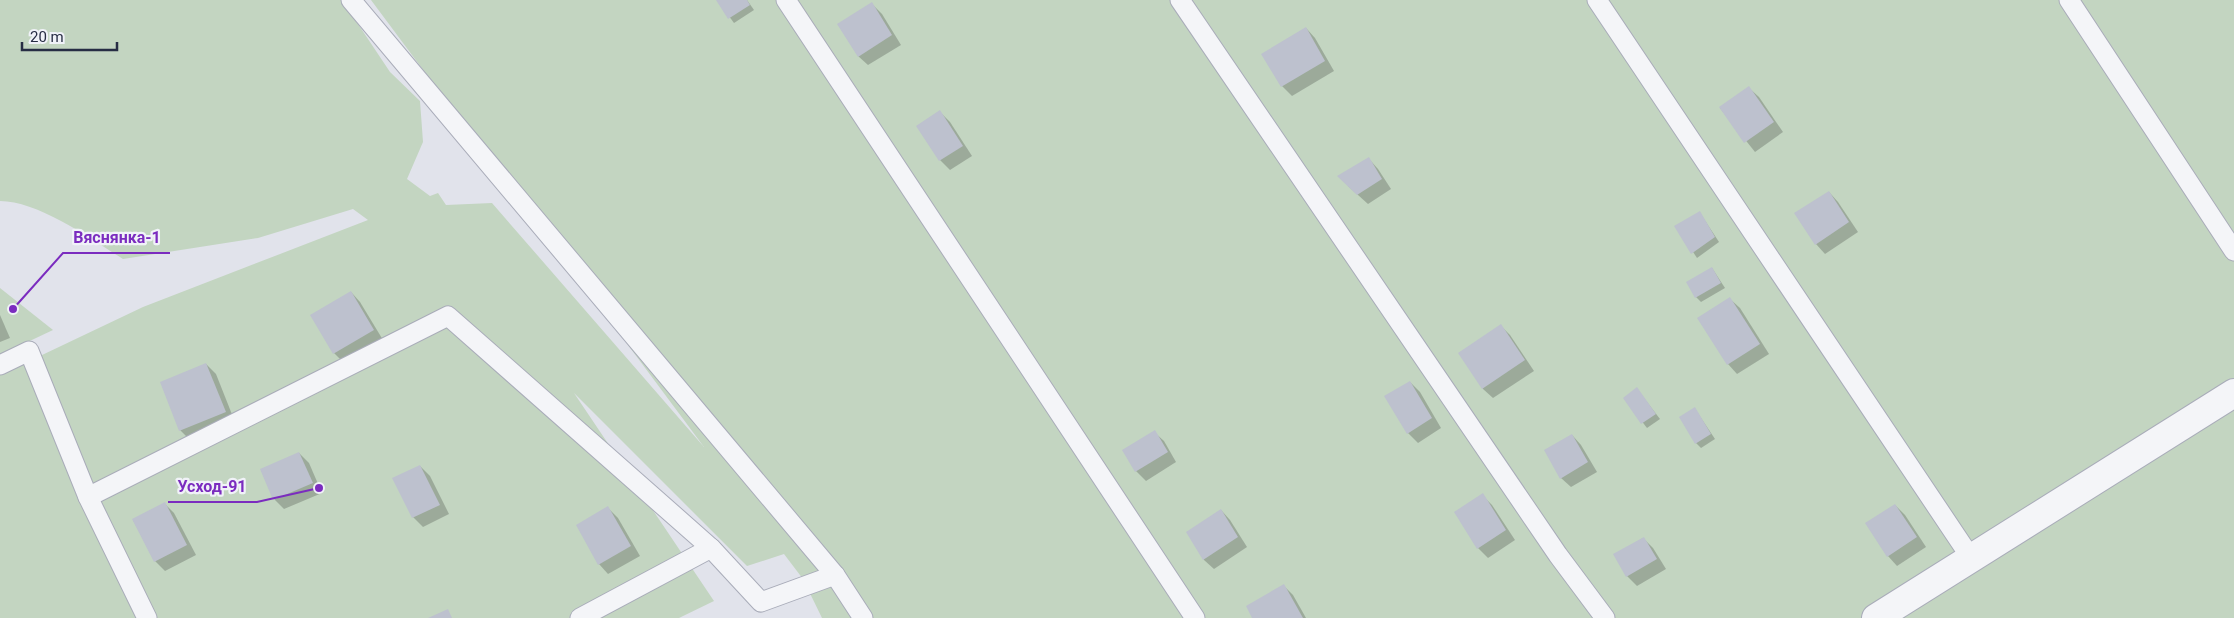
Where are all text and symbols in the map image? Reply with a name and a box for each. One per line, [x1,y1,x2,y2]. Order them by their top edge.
scale bar [22,20,118,52]
text: 20 m [30,28,64,46]
callout: Вяснянка-1 [63,222,170,253]
text: Вяснянка-1 [73,228,161,247]
callout: Усход-91 [168,471,257,502]
text: Усход-91 [177,477,247,496]

